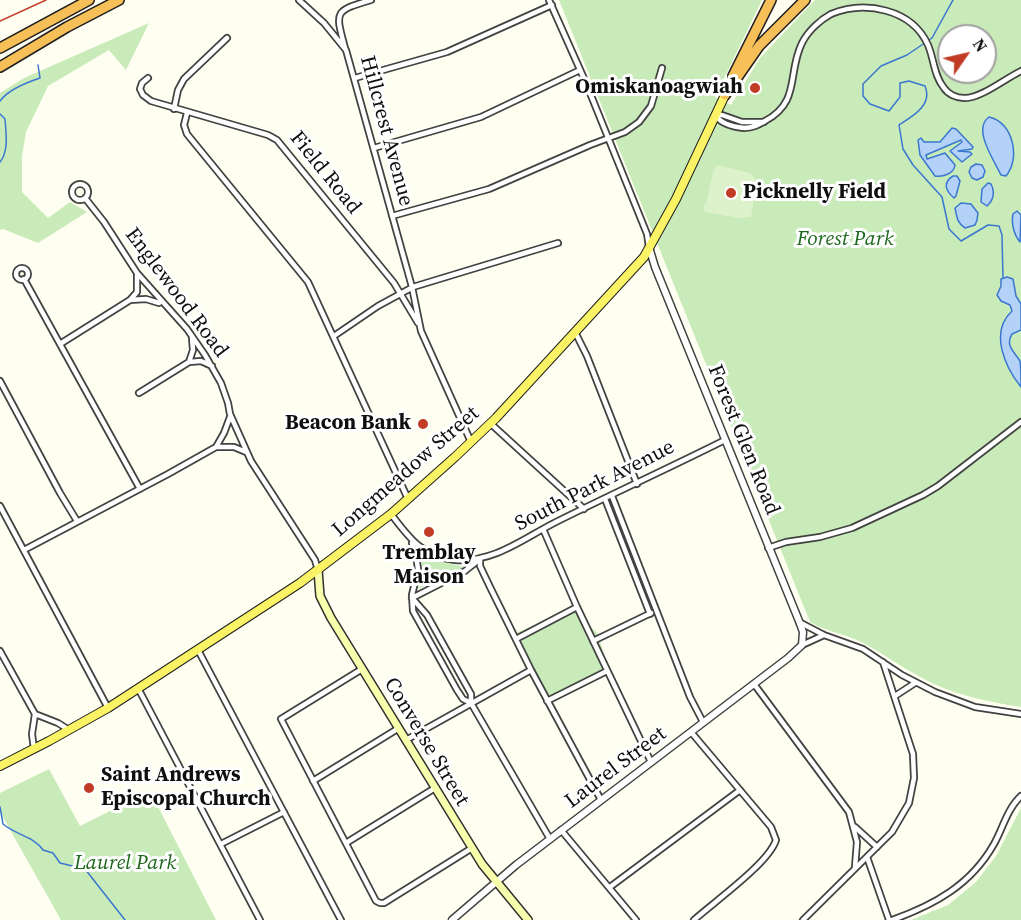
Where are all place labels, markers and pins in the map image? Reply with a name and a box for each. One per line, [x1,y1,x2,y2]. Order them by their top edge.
place label: Omiskanoagwiah [575,75,743,101]
marker: Omiskanoagwiah [748,81,762,95]
place label: Picknelly Field [743,180,886,206]
marker: Picknelly Field [724,186,738,200]
place label: Beacon Bank [285,411,411,437]
marker: Beacon Bank [416,417,430,431]
marker: Tremblay Maison [422,525,436,539]
place label: Tremblay Maison [382,541,476,591]
place label: Saint Andrews Episcopal Church [101,763,271,813]
marker: Saint Andrews Episcopal Church [82,781,96,795]

